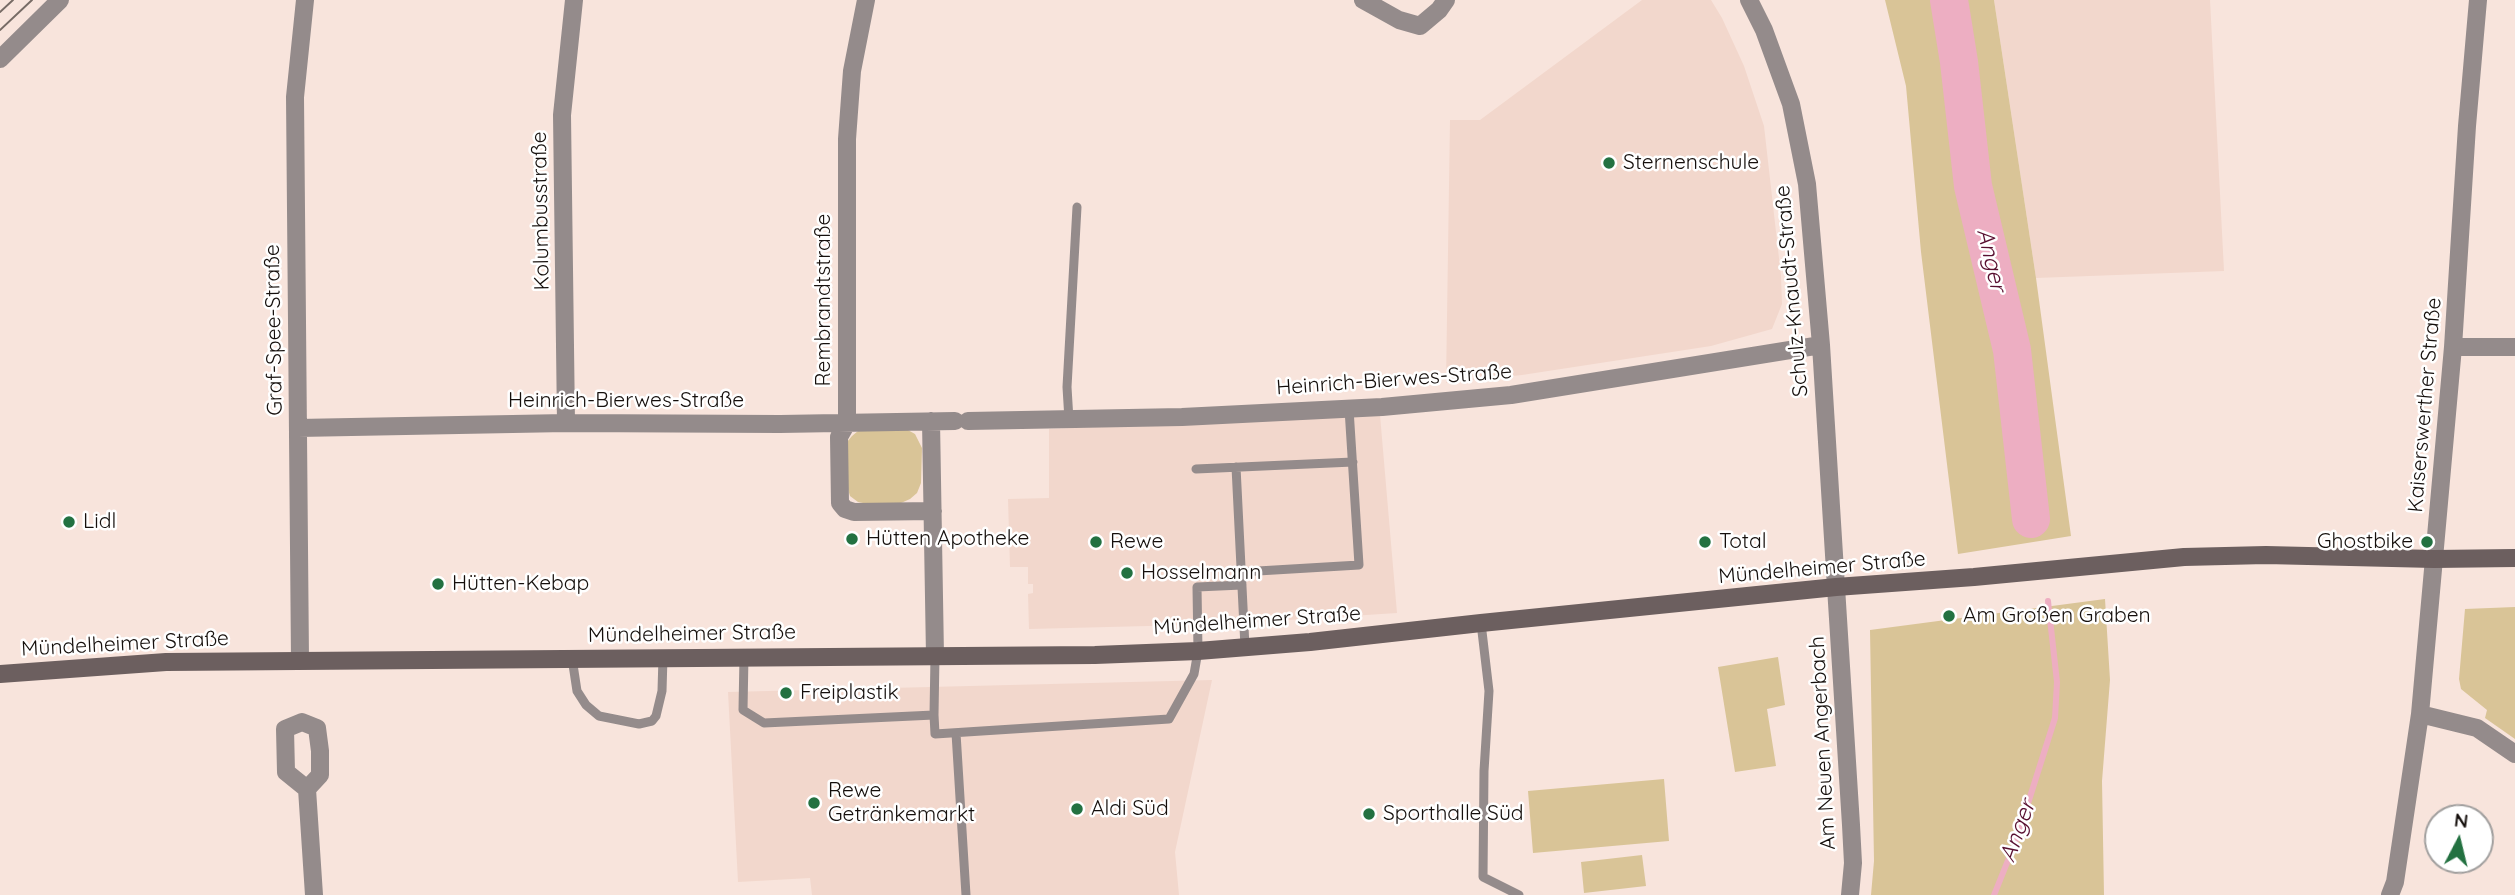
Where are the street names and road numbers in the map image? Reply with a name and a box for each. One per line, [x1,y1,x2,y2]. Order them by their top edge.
street label: Kolumbusstraße [527,131,555,291]
street label: Schulz-Knaudt-Straße [1770,184,1814,398]
street label: Rembrandtstraße [811,214,837,386]
street label: Graf-Spee-Straße [260,244,288,416]
street label: Kaiserswerther Straße [2403,297,2447,513]
street label: Heinrich-Bierwes-Straße [1275,359,1513,401]
street label: Heinrich-Bierwes-Straße [508,388,744,414]
street label: Mündelheimer Straße [1717,546,1927,590]
street label: Mündelheimer Straße [1152,601,1362,641]
street label: Mündelheimer Straße [588,620,796,648]
street label: Mündelheimer Straße [20,626,230,662]
street label: Am Neuen Angerbach [1805,636,1841,850]

